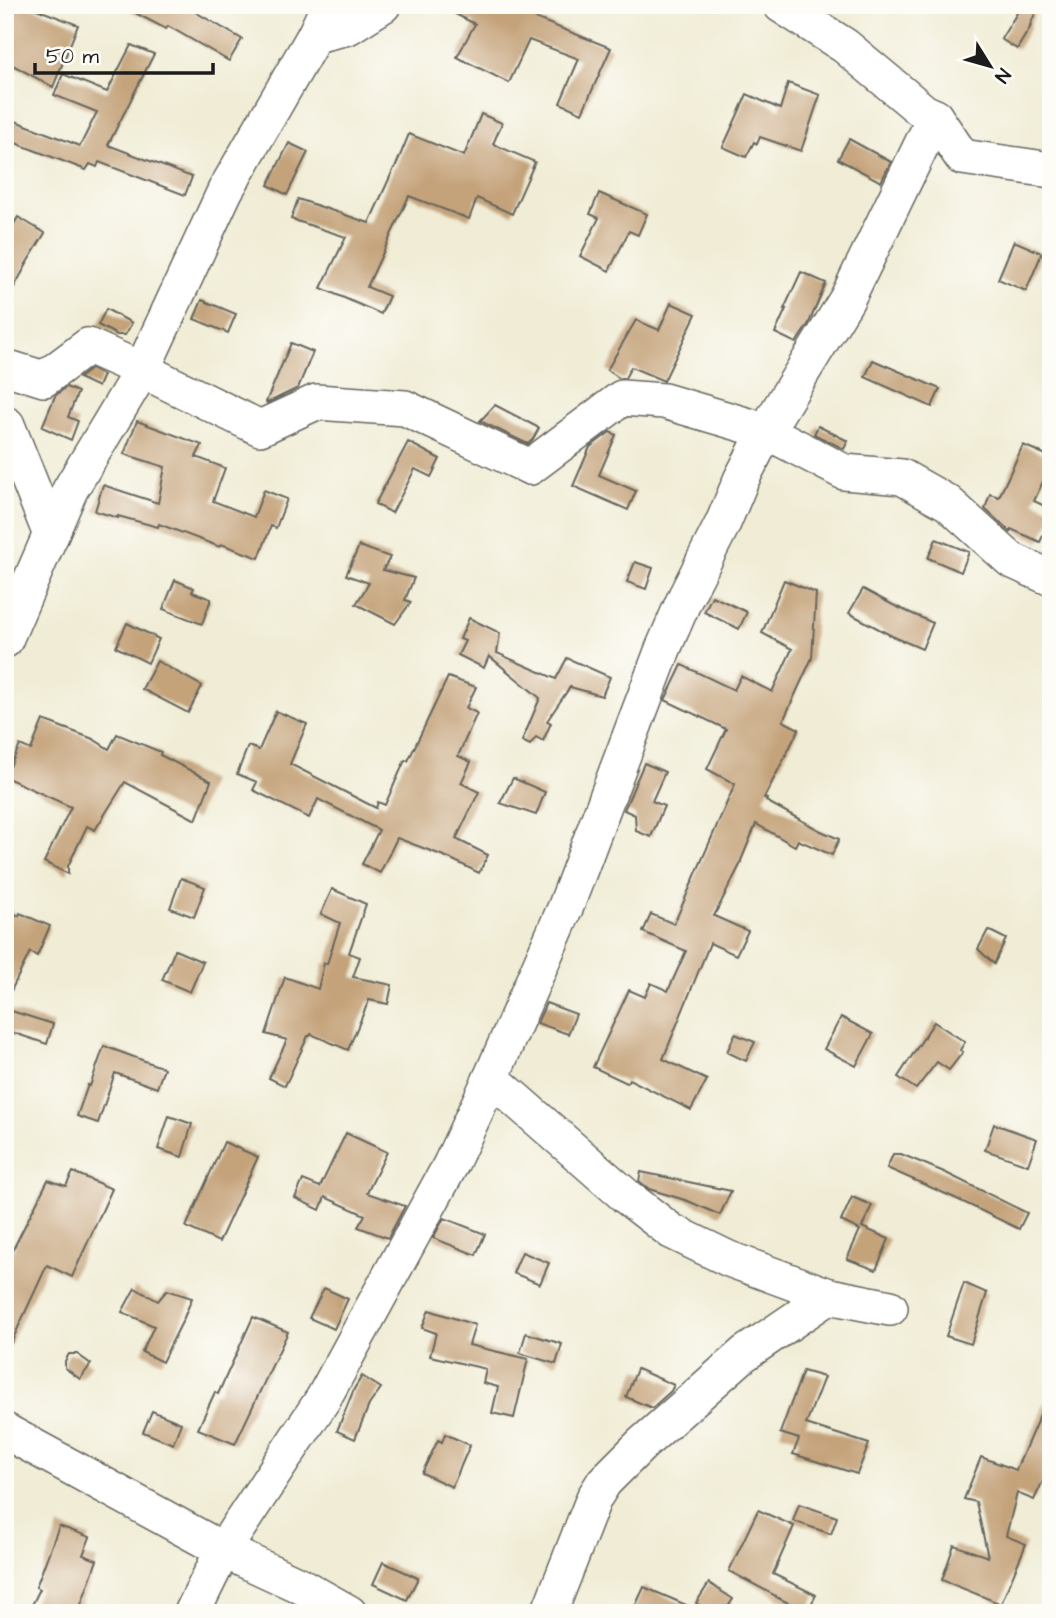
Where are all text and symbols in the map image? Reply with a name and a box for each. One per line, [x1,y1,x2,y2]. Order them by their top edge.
scale bar [35,32,214,76]
north arrow [954,32,1024,102]
text: 50 m [46,42,100,71]
text: N [988,62,1017,88]

